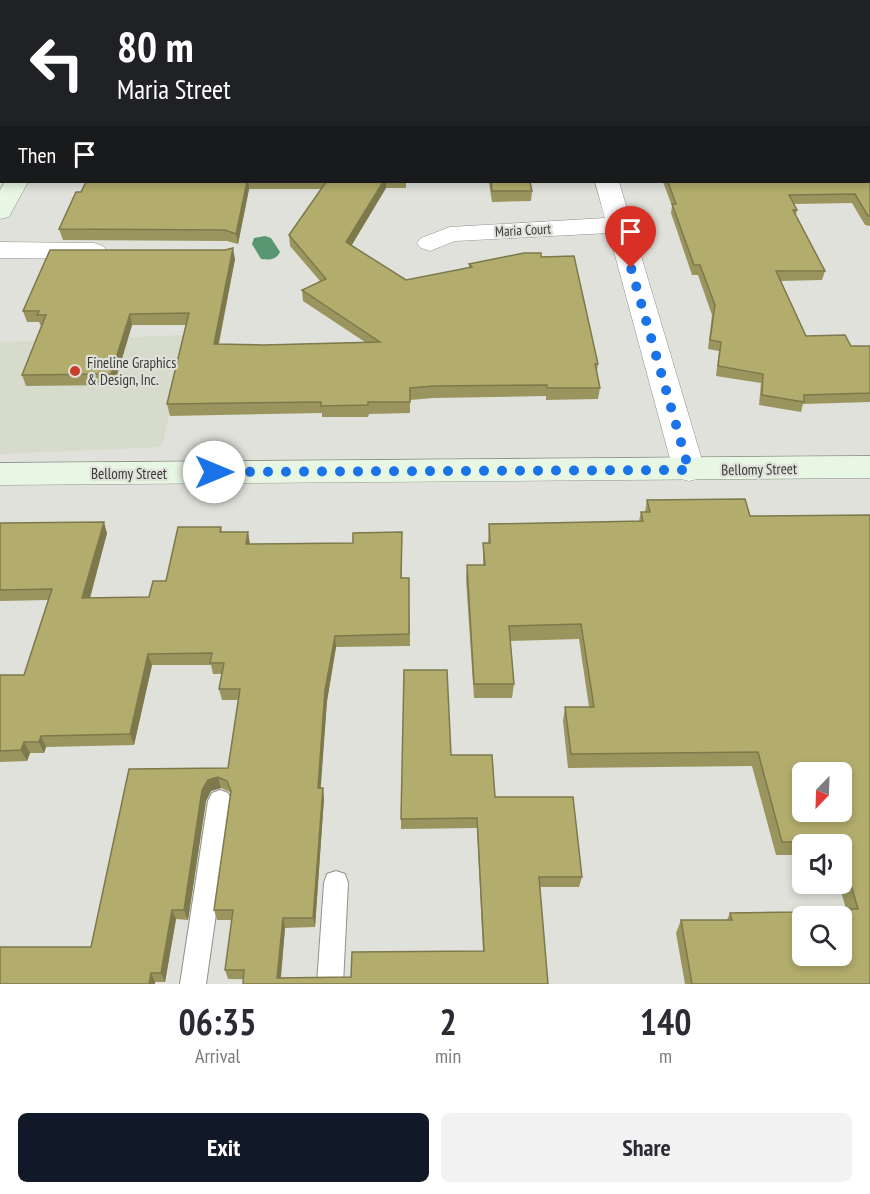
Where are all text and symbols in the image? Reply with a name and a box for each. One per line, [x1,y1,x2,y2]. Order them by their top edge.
text: 80 m [117,19,194,74]
icon: left [18,24,96,102]
text: Maria Street [117,72,231,106]
icon: arrive [68,138,101,171]
text: Then [18,141,56,169]
pin [605,206,656,268]
icon: arrive [614,215,647,248]
street label: Maria Court [494,220,552,240]
place label: Fineline Graphics & Design, Inc. [87,353,176,389]
marker: Fineline Graphics & Design, Inc. [68,364,82,378]
position arrow [182,440,246,504]
street label: Bellomy Street [721,459,797,479]
street label: Bellomy Street [91,464,167,483]
north arrow [792,762,852,822]
map controls [792,762,852,966]
button: sound [792,834,852,894]
button: search [792,906,852,966]
text: 06:35 [179,998,256,1045]
text: 2 [439,998,457,1045]
text: 140 [640,998,691,1045]
text: Arrival [195,1043,240,1069]
text: min [435,1043,461,1069]
text: m [659,1043,672,1069]
button: Exit [18,1113,429,1182]
button: Share [441,1113,852,1182]

